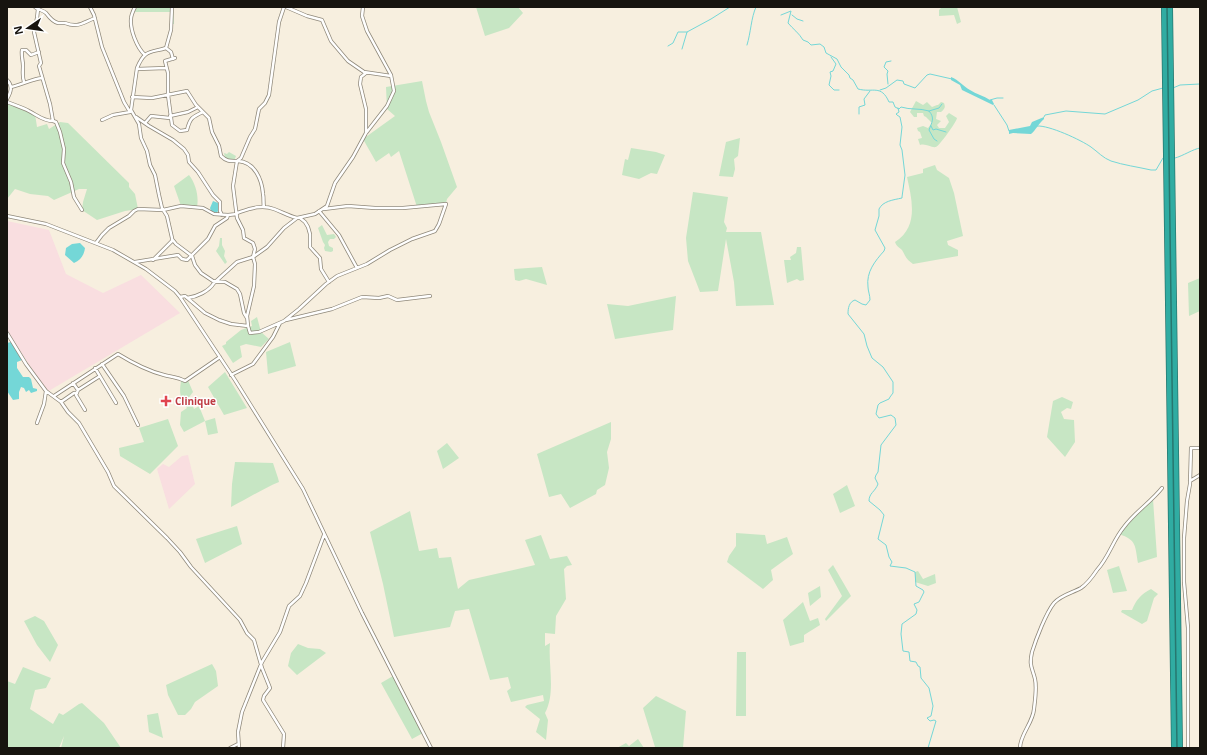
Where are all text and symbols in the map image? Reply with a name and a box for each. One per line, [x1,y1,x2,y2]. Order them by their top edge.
north arrow [8,8,48,48]
text: N [9,24,26,36]
place label: Clinique [175,394,216,408]
marker: Clinique [160,395,172,407]

